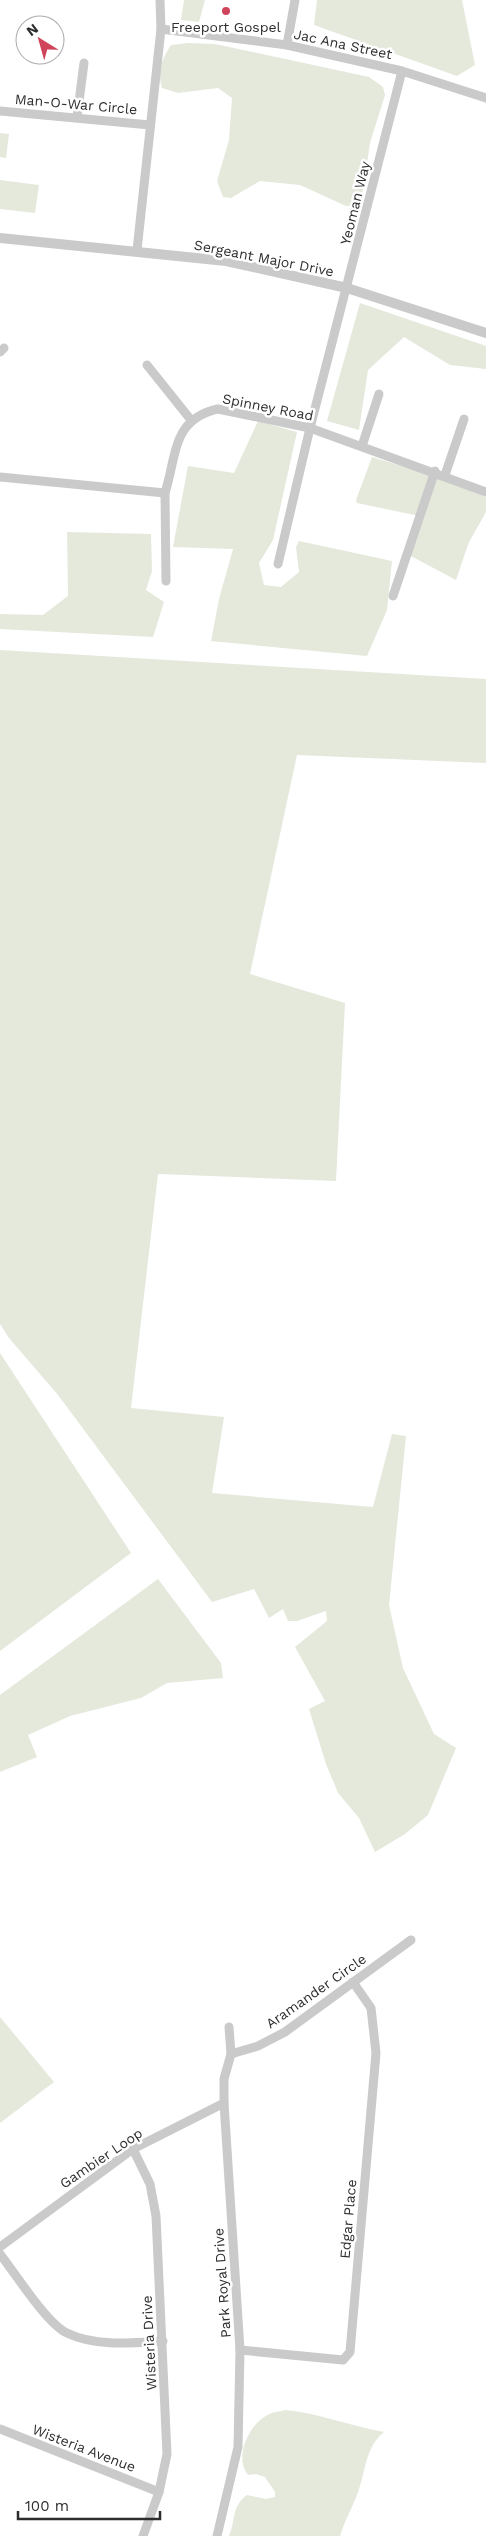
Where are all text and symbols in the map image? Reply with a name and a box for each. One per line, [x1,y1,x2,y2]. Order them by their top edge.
marker: Freeport Gospel [220,5,232,17]
north arrow [15,15,65,65]
place label: Freeport Gospel [171,19,282,35]
text: N [23,20,41,39]
street label: Jac Ana Street [292,26,394,62]
street label: Man-O-War Circle [14,91,138,117]
street label: Yeoman Way [337,159,373,246]
street label: Sergeant Major Drive [193,237,335,279]
street label: Spinney Road [221,390,315,424]
street label: Aramander Circle [263,1950,369,2032]
street label: Gambier Loop [57,2125,145,2191]
street label: Edgar Place [337,2179,359,2259]
street label: Park Royal Drive [210,2227,234,2339]
street label: Wisteria Drive [139,2295,159,2391]
street label: Wisteria Avenue [30,2421,138,2475]
scale bar [18,2488,160,2520]
text: 100 m [25,2497,69,2515]

